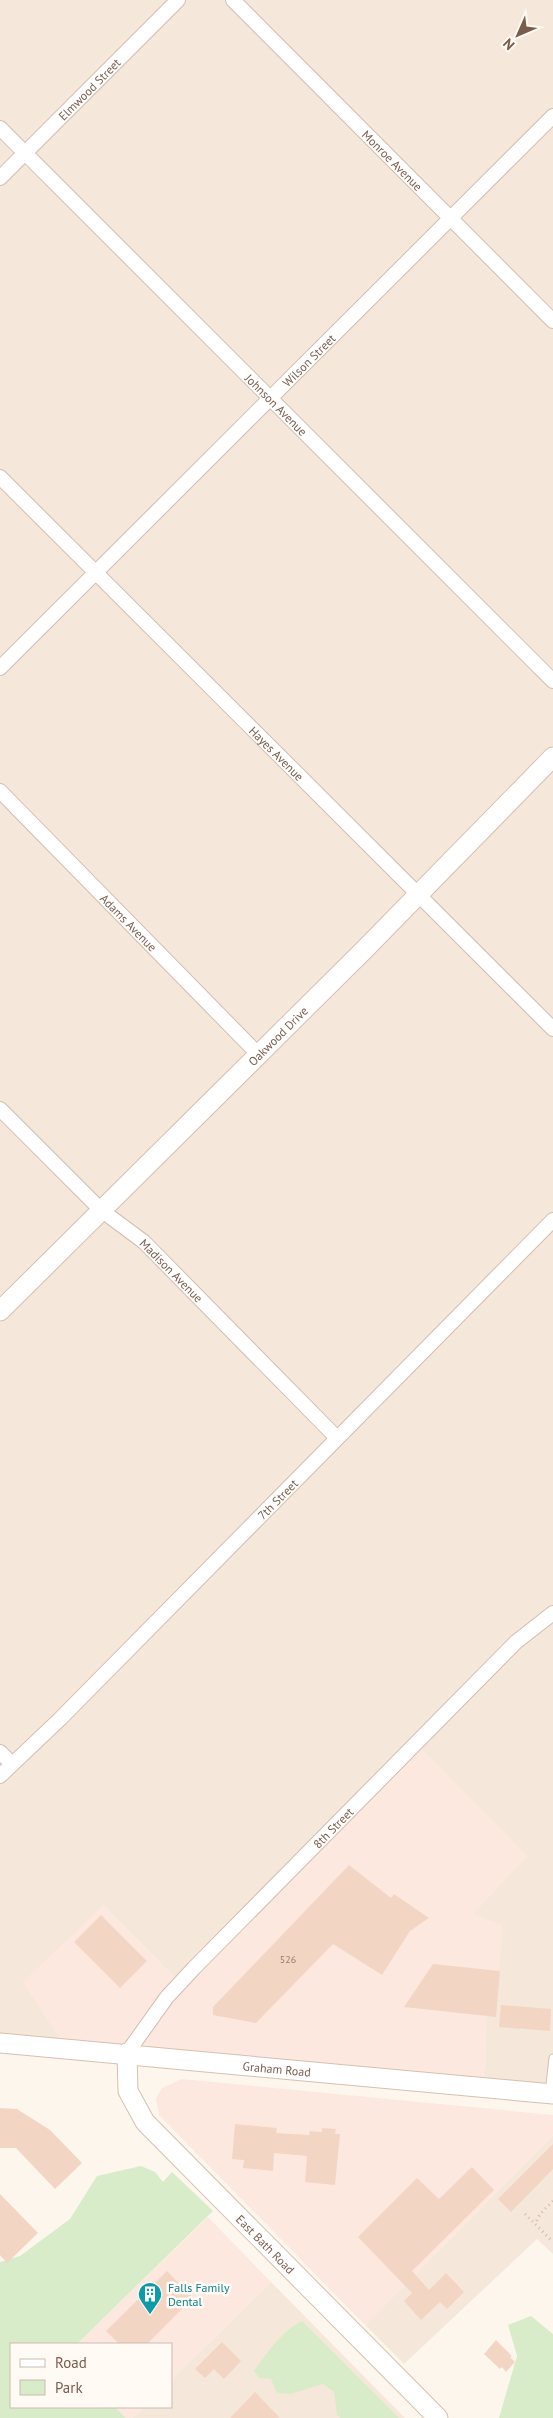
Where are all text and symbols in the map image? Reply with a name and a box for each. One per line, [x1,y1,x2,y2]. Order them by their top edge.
north arrow [493,10,543,60]
text: N [499,35,518,54]
street label: Elmwood Street [55,55,123,123]
street label: Monroe Avenue [359,127,426,194]
street label: Wilson Street [279,330,338,390]
street label: Johnson Avenue [242,370,311,439]
street label: Hayes Avenue [246,723,307,784]
street label: Adams Avenue [97,890,160,954]
street label: Oakwood Drive [245,1003,311,1068]
street label: Madison Avenue [137,1235,206,1305]
street label: 7th Street [254,1476,301,1522]
street label: 8th Street [310,1804,356,1851]
house number: 526 [280,1953,296,1966]
street label: Graham Road [242,2058,312,2079]
street label: East Bath Road [233,2211,298,2277]
place label: Falls Family Dental [168,2280,230,2309]
building icon: Falls Family Dental [137,2281,163,2315]
legend [10,2343,172,2408]
text: Road [55,2353,87,2372]
text: Park [55,2378,83,2397]

